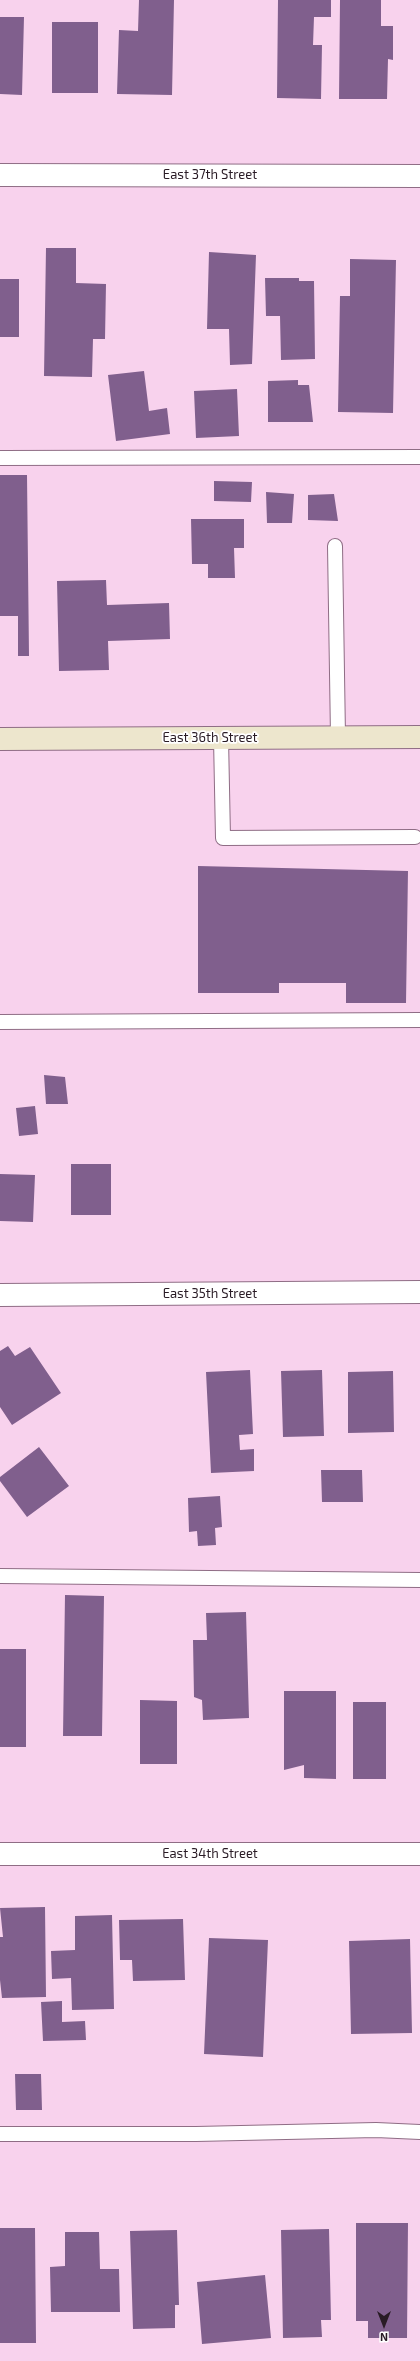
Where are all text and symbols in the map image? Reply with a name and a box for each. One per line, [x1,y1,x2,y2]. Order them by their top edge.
street label: East 37th Street [163,167,257,183]
street label: East 36th Street [162,730,258,746]
street label: East 35th Street [163,1286,257,1302]
street label: East 34th Street [162,1846,258,1862]
north arrow [364,2305,404,2345]
text: N [380,2331,388,2344]

